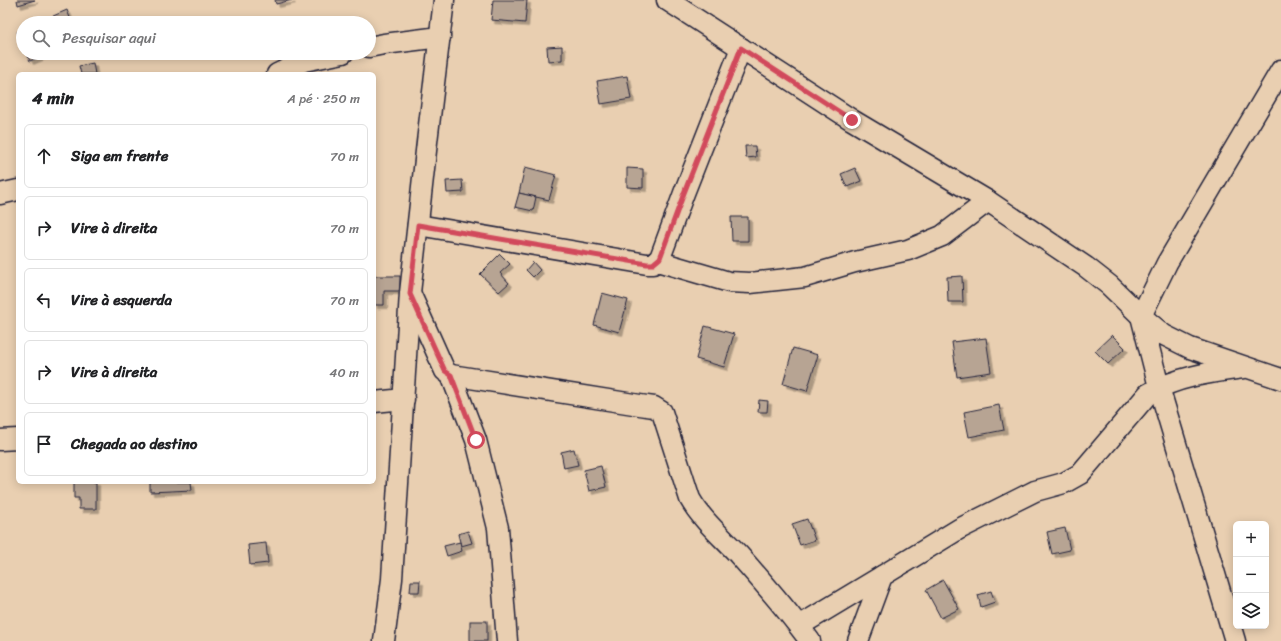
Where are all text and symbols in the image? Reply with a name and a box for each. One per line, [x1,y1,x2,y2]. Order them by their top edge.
search box [16,16,376,60]
text: Pesquisar aqui [62,25,156,51]
icon: search [30,27,52,49]
text: 4 min [32,83,74,113]
text: A pé · 250 m [287,87,360,110]
route end [843,111,861,129]
text: Siga em frente [71,143,168,169]
icon: ahead [33,145,55,167]
text: 70 m [330,145,359,168]
text: Vire à direita [71,215,157,241]
icon: right [33,217,55,239]
text: 70 m [330,217,359,240]
text: Vire à esquerda [71,287,172,313]
icon: left [33,289,55,311]
text: 70 m [330,289,359,312]
text: Vire à direita [71,359,157,385]
icon: right [33,361,55,383]
text: 40 m [329,361,359,384]
text: Chegada ao destino [71,431,197,457]
route start [467,431,485,449]
icon: arrive [33,433,55,455]
map controls [1233,521,1269,629]
button: + [1233,521,1269,557]
button: − [1233,557,1269,593]
button: layers [1233,593,1269,629]

